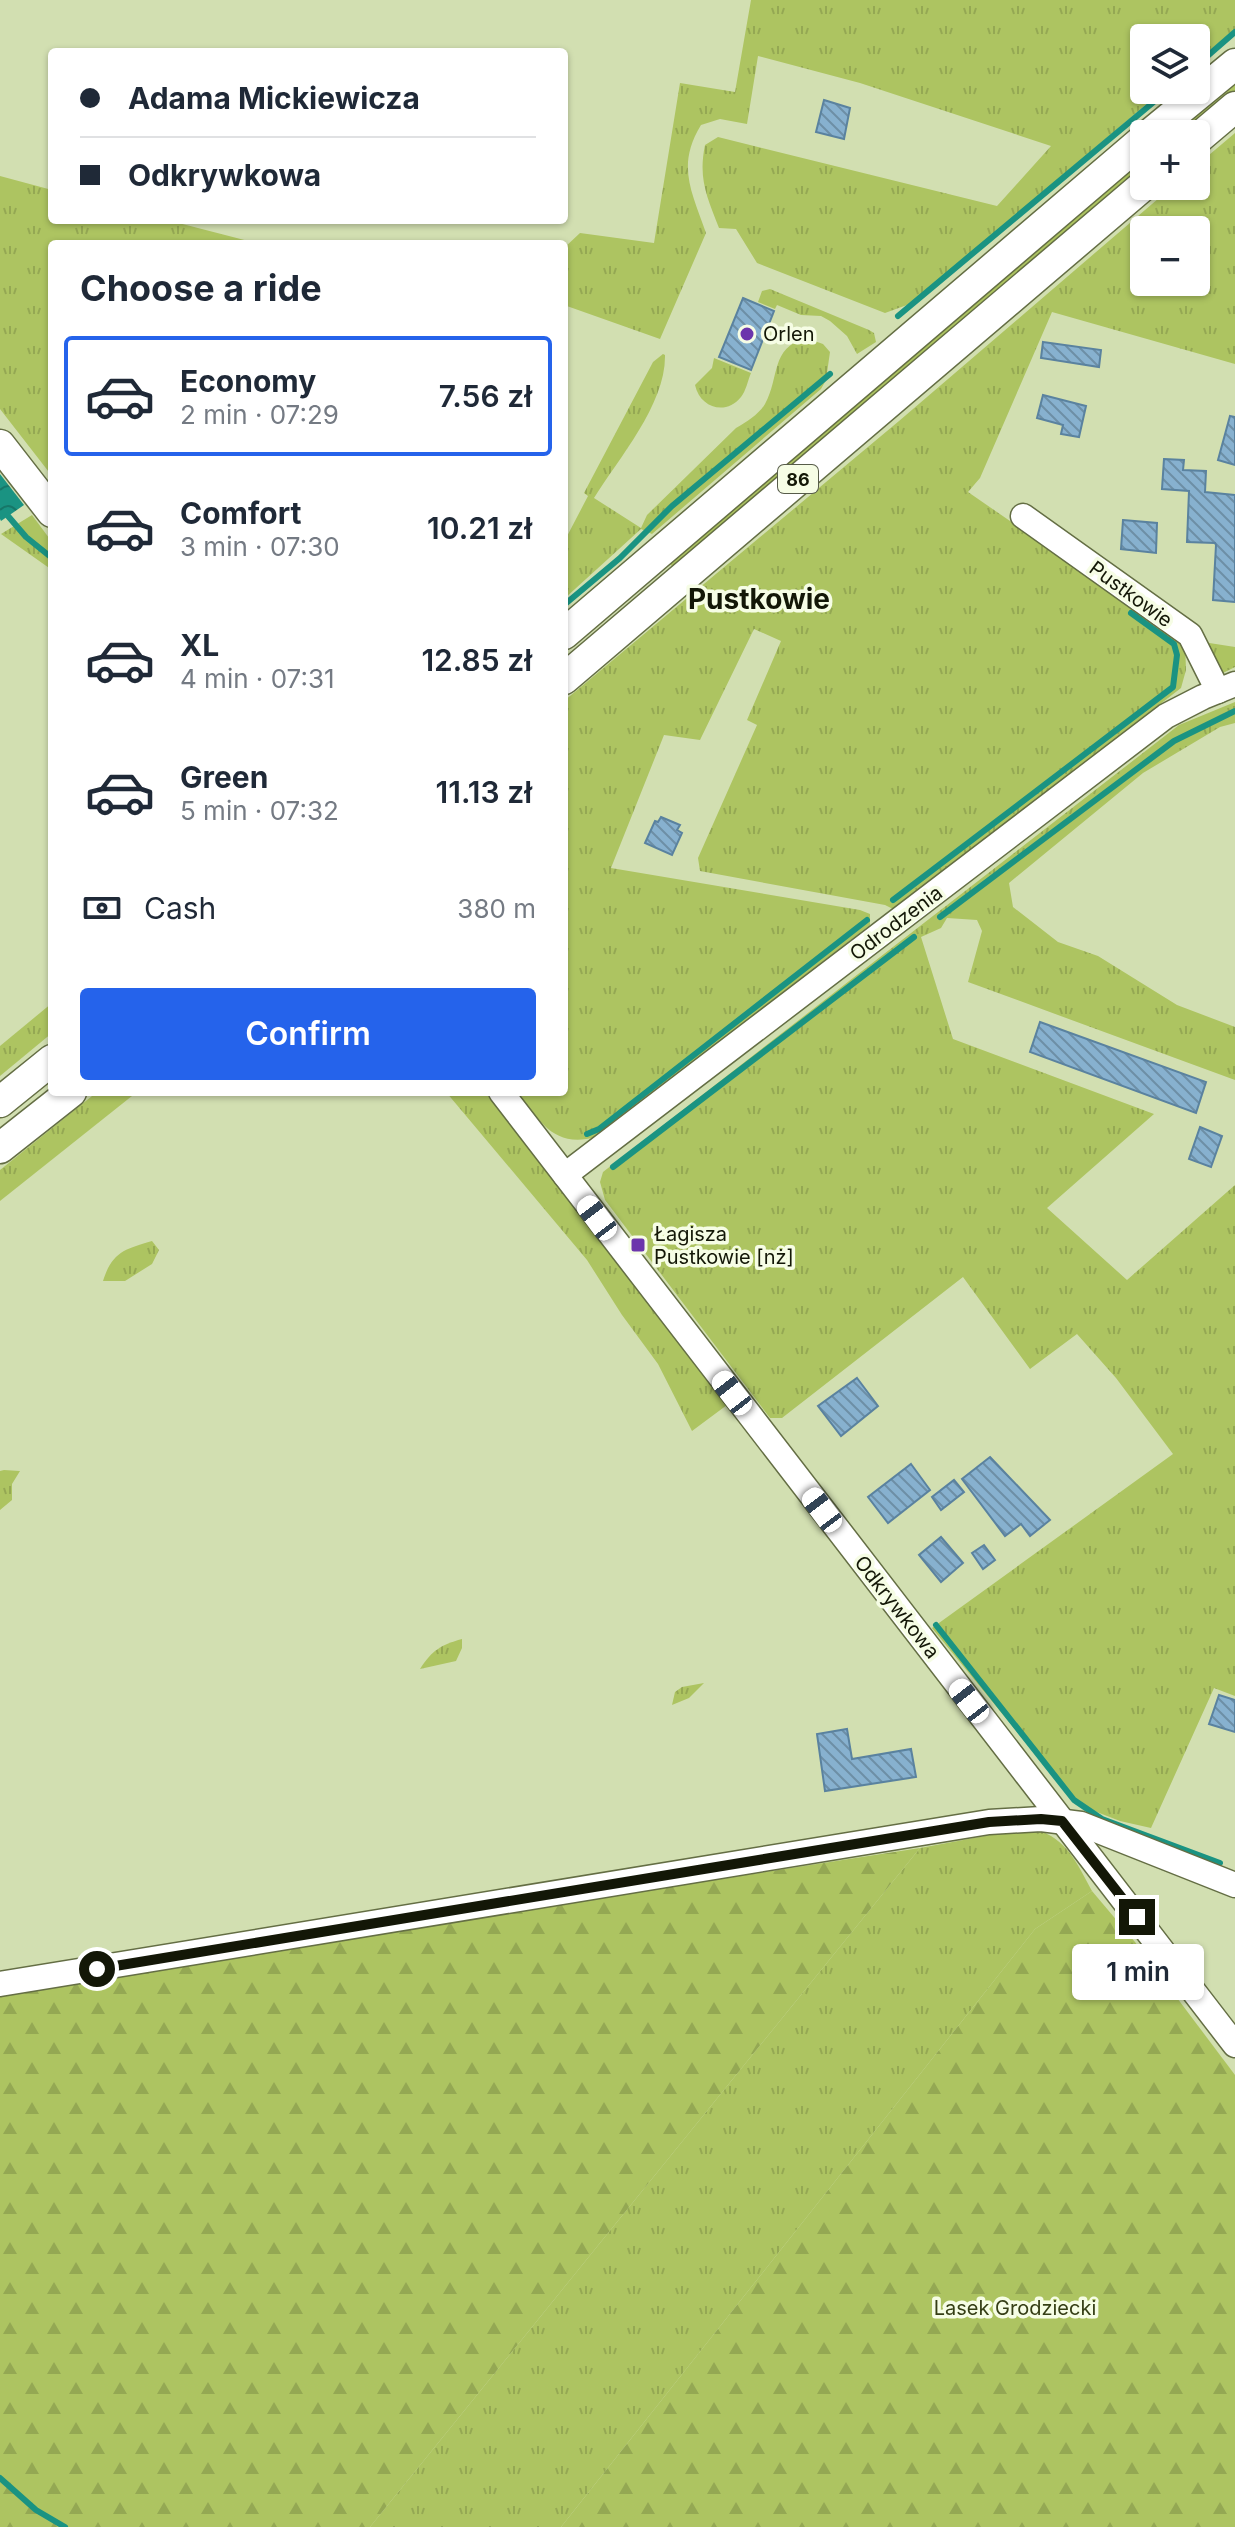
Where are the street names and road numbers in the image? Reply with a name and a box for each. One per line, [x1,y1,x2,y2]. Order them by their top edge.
road number: 86 [778,465,818,493]
street label: Pustkowie [1085,556,1177,632]
street label: Odrodzenia [845,881,947,965]
street label: Odkrywkowa [849,1551,945,1663]

